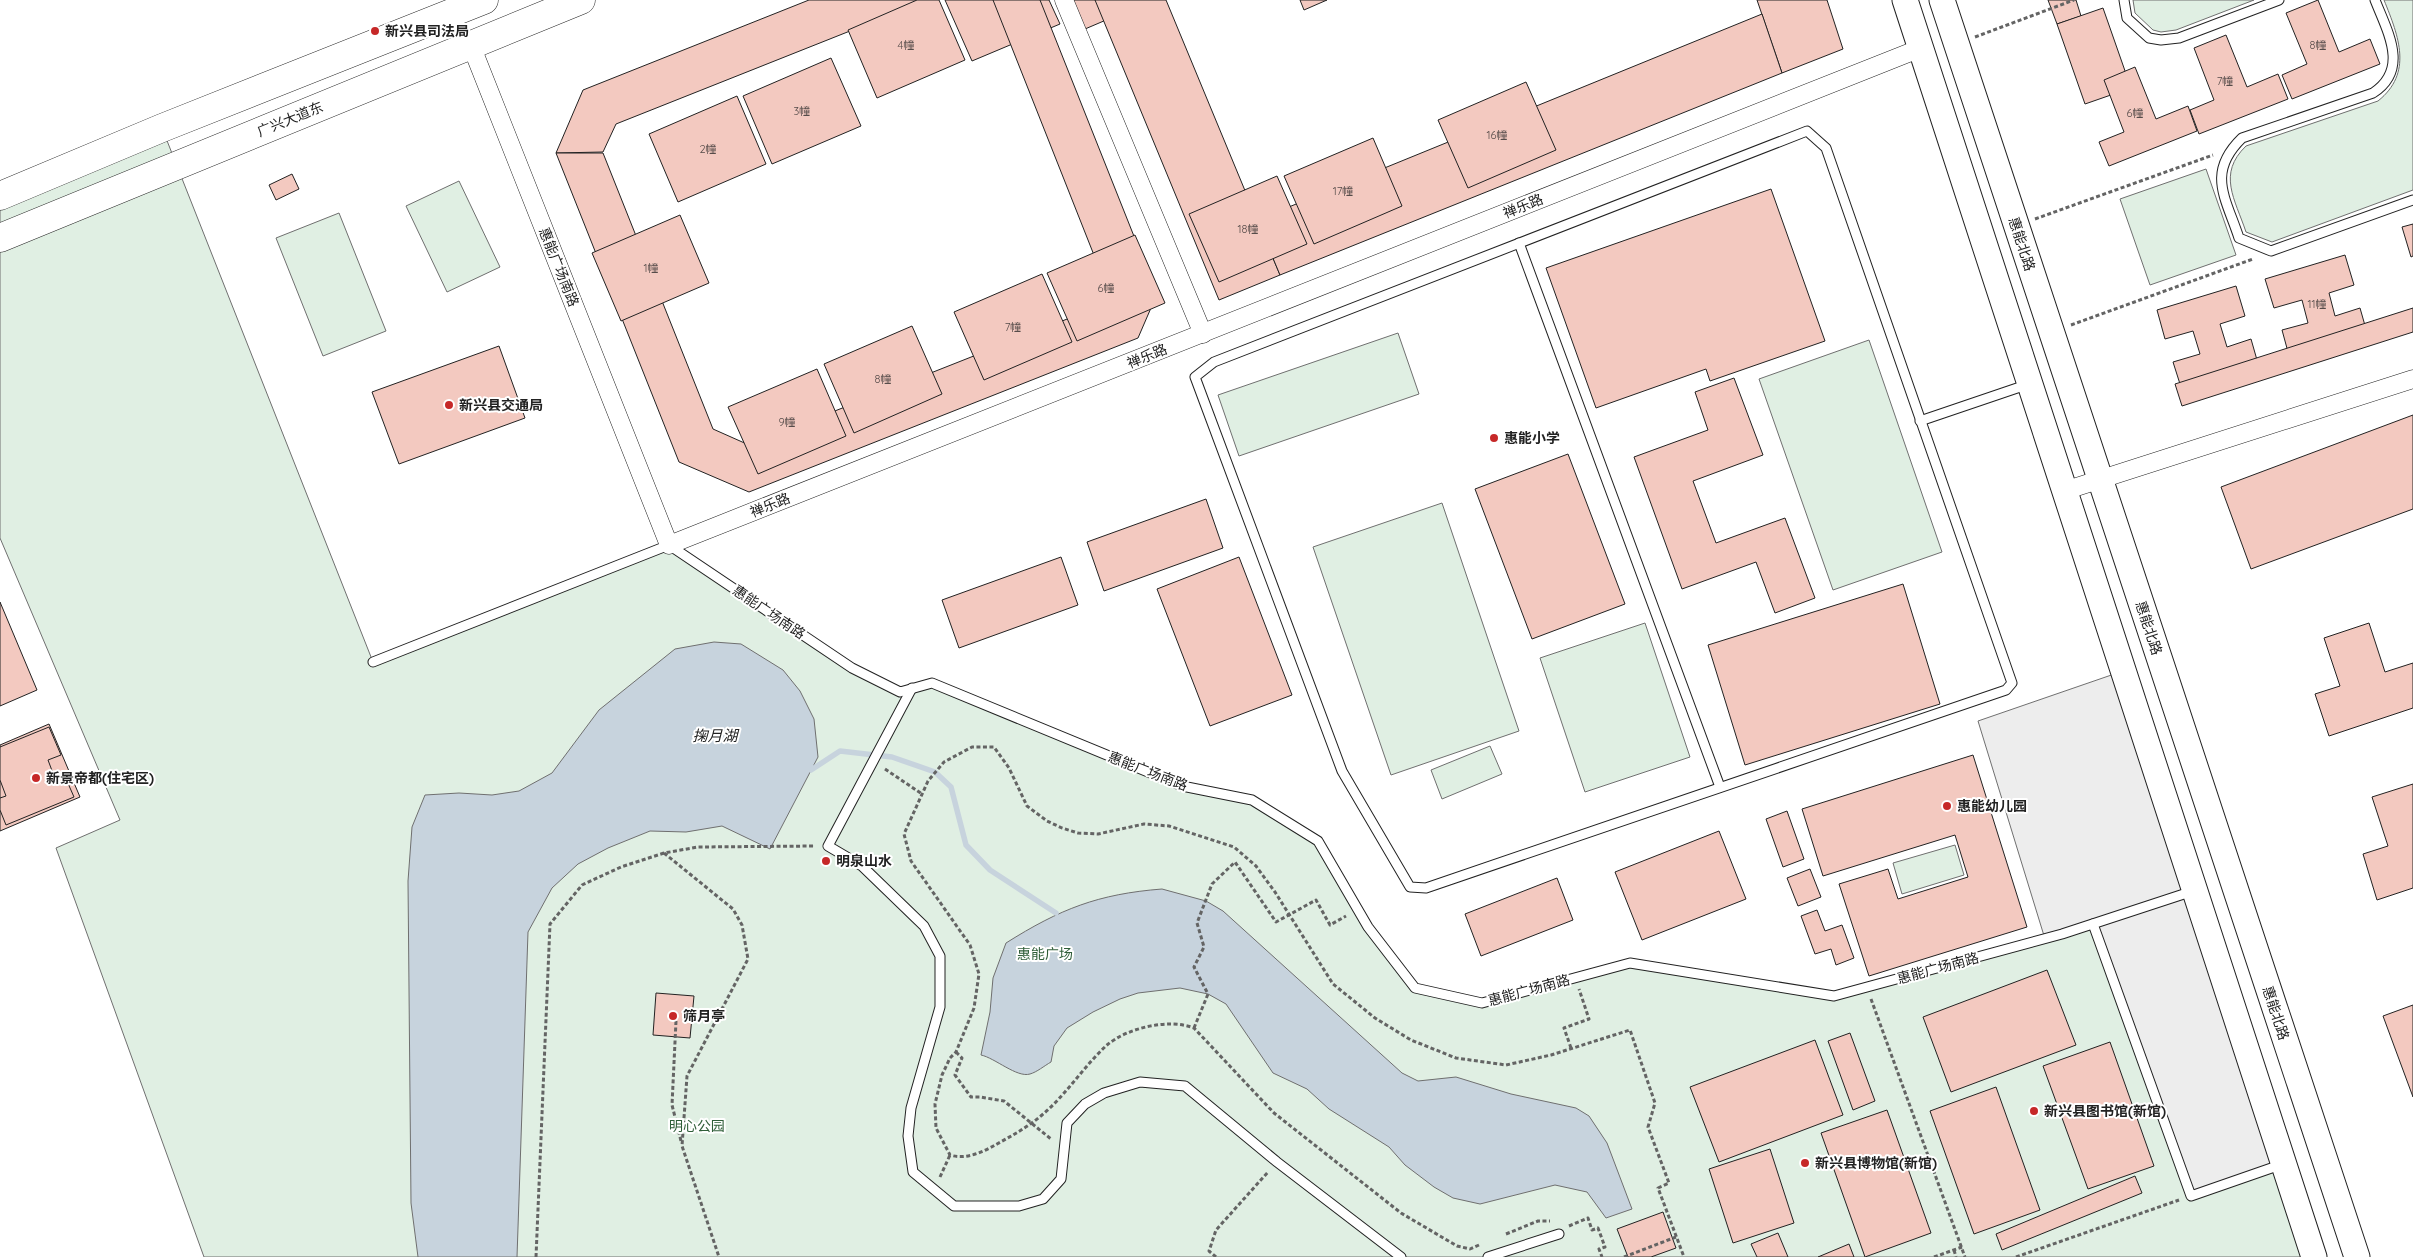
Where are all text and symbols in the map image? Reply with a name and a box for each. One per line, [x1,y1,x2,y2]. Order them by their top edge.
place label: 新兴县司法局 [385,22,469,40]
marker: 新兴县司法局 [369,25,381,37]
house number: 4幢 [898,38,914,52]
house number: 8幢 [2310,38,2326,52]
house number: 7幢 [2217,74,2233,88]
street label: 广兴大道东 [254,98,326,140]
house number: 3幢 [794,104,810,118]
house number: 6幢 [2127,106,2143,120]
house number: 16幢 [1487,128,1508,142]
house number: 2幢 [699,142,717,156]
house number: 17幢 [1333,184,1353,198]
street label: 禅乐路 [1500,190,1546,222]
street label: 惠能北路 [2005,215,2039,273]
house number: 18幢 [1237,222,1259,236]
street label: 惠能广场南路 [535,225,583,309]
house number: 1幢 [643,261,659,275]
house number: 6幢 [1098,281,1114,295]
house number: 11幢 [2307,297,2327,311]
house number: 7幢 [1005,320,1021,334]
street label: 禅乐路 [1124,340,1170,372]
house number: 8幢 [875,372,891,386]
place label: 新兴县交通局 [459,396,543,414]
marker: 新兴县交通局 [443,399,455,411]
house number: 9幢 [778,415,796,429]
place label: 惠能小学 [1504,429,1560,447]
marker: 惠能小学 [1488,432,1500,444]
street label: 禅乐路 [747,489,793,521]
street label: 惠能广场南路 [729,581,809,643]
street label: 惠能北路 [2132,599,2166,657]
water label: 掬月湖 [692,726,739,745]
street label: 惠能广场南路 [1106,748,1190,794]
place label: 新景帝都(住宅区) [46,769,154,787]
marker: 新景帝都(住宅区) [30,772,42,784]
place label: 惠能幼儿园 [1957,797,2027,815]
marker: 惠能幼儿园 [1941,800,1953,812]
place label: 明泉山水 [836,852,892,870]
marker: 明泉山水 [820,855,832,867]
park label: 惠能广场 [1017,945,1073,963]
street label: 惠能广场南路 [1895,948,1981,988]
street label: 惠能广场南路 [1486,970,1572,1010]
street label: 惠能北路 [2259,984,2293,1042]
place label: 筛月亭 [683,1007,725,1025]
marker: 筛月亭 [667,1010,679,1022]
place label: 新兴县图书馆(新馆) [2044,1102,2166,1120]
marker: 新兴县图书馆(新馆) [2028,1105,2040,1117]
park label: 明心公园 [669,1117,725,1135]
place label: 新兴县博物馆(新馆) [1815,1154,1937,1172]
marker: 新兴县博物馆(新馆) [1799,1157,1811,1169]

